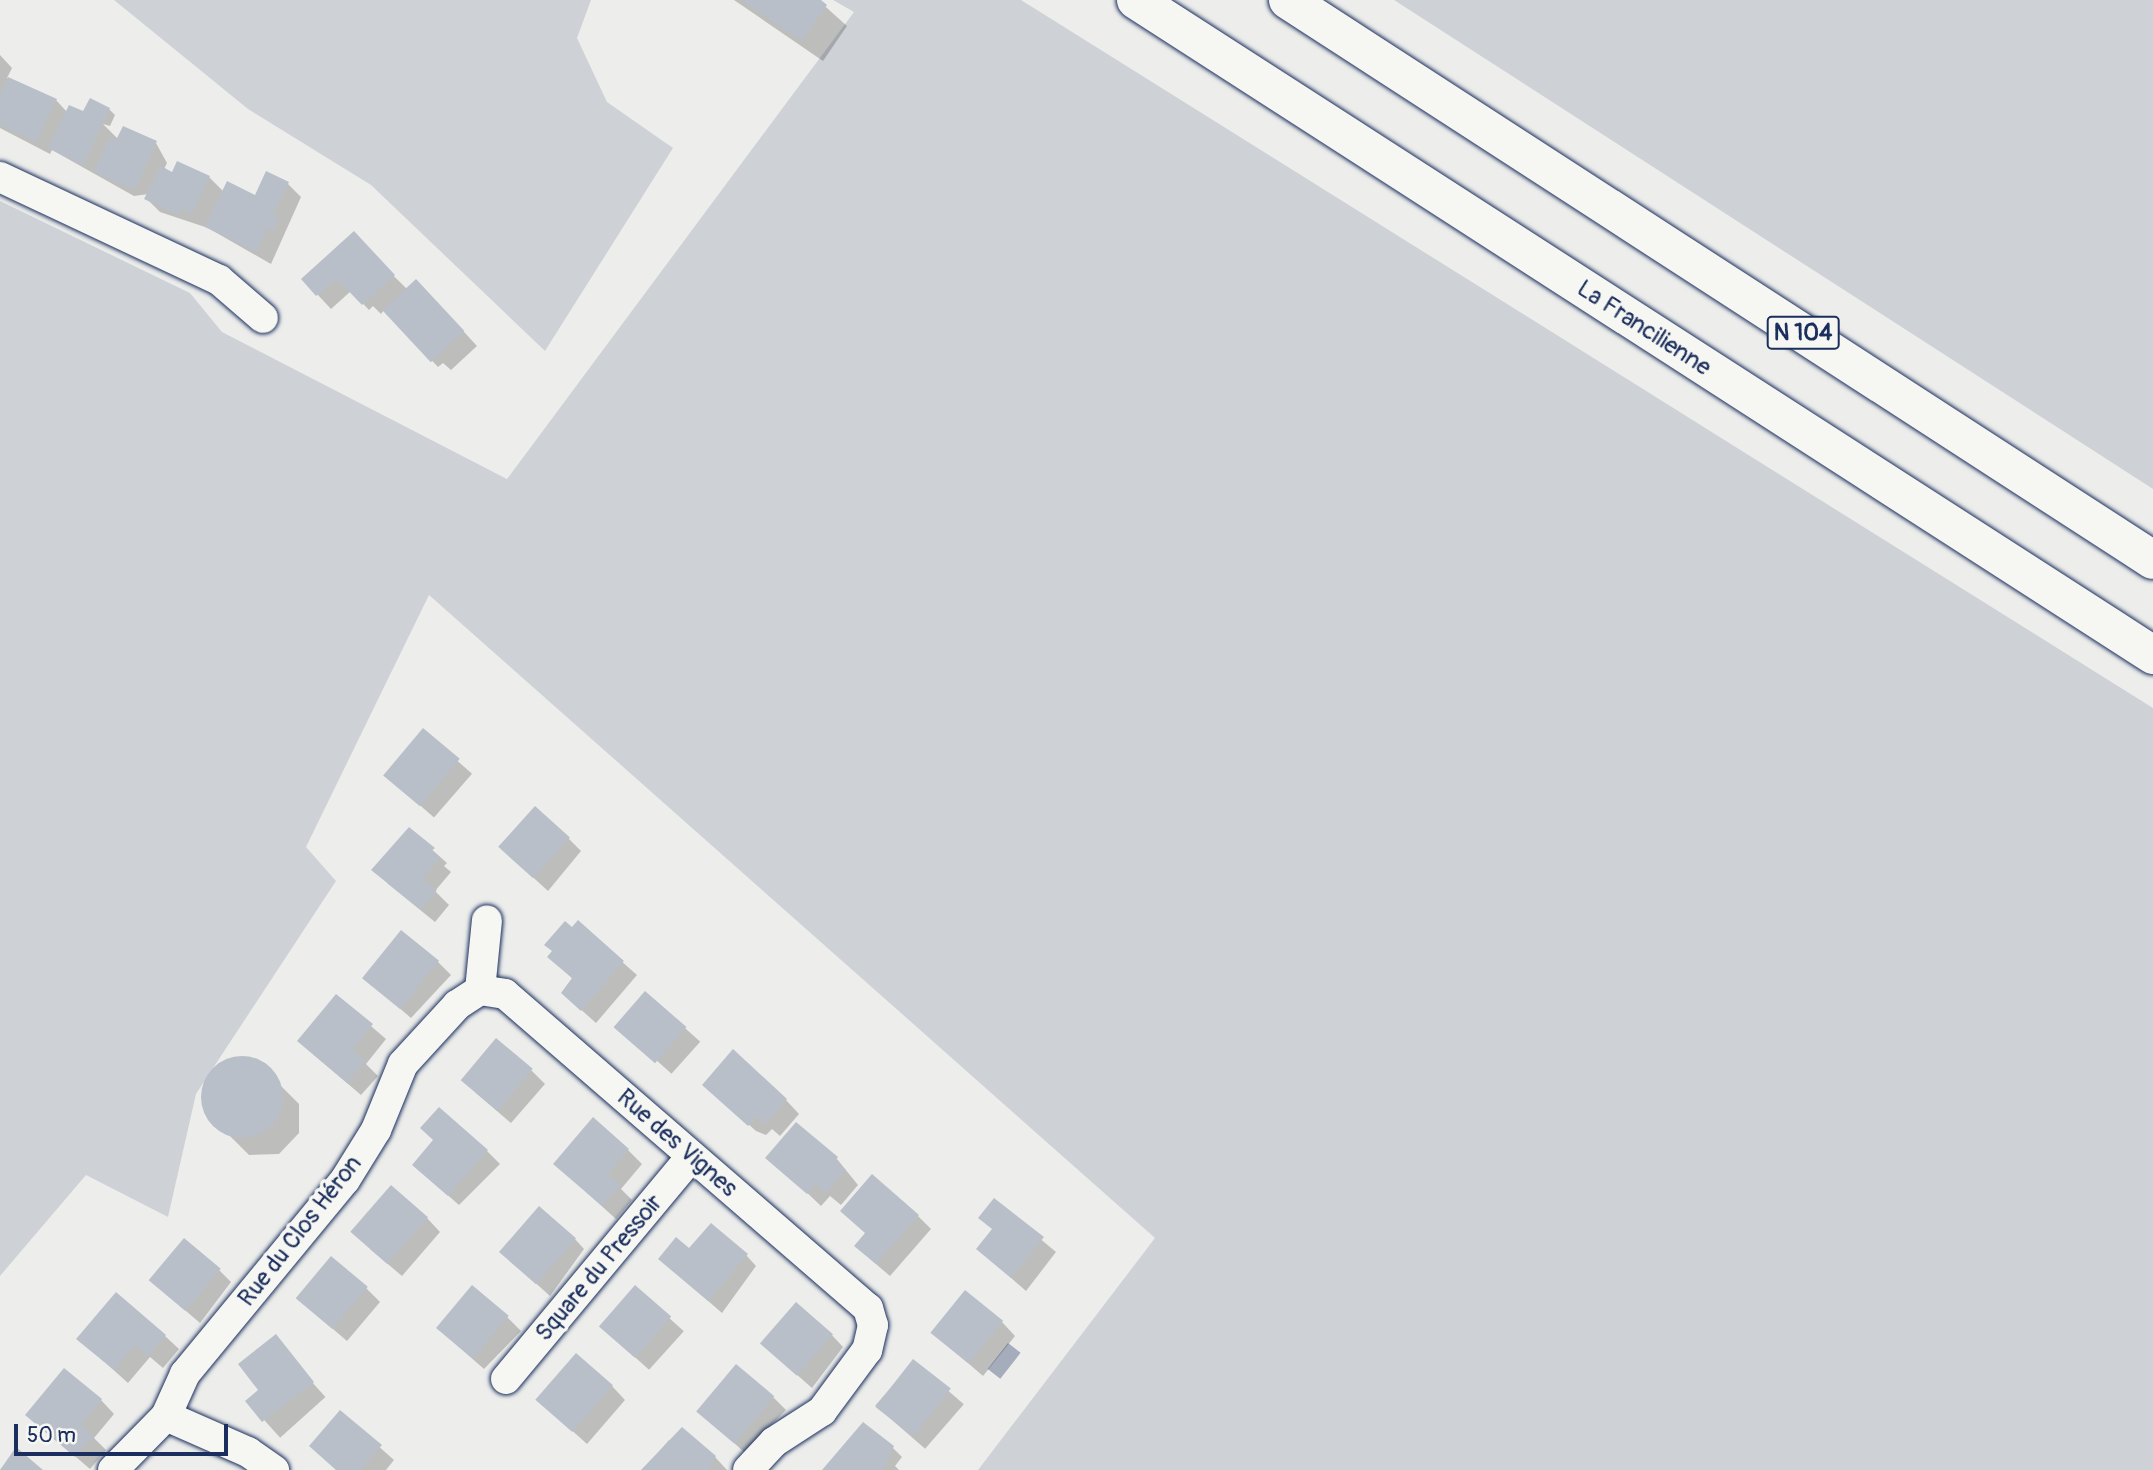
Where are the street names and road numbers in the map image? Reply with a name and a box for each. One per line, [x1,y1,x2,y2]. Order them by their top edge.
street label: La Francilienne [1572,274,1716,382]
road number: N 104 [1766,314,1840,352]
street label: Rue des Vignes [611,1083,743,1203]
street label: Rue du Clos Héron [232,1150,368,1312]
street label: Square du Pressoir [529,1189,669,1347]

